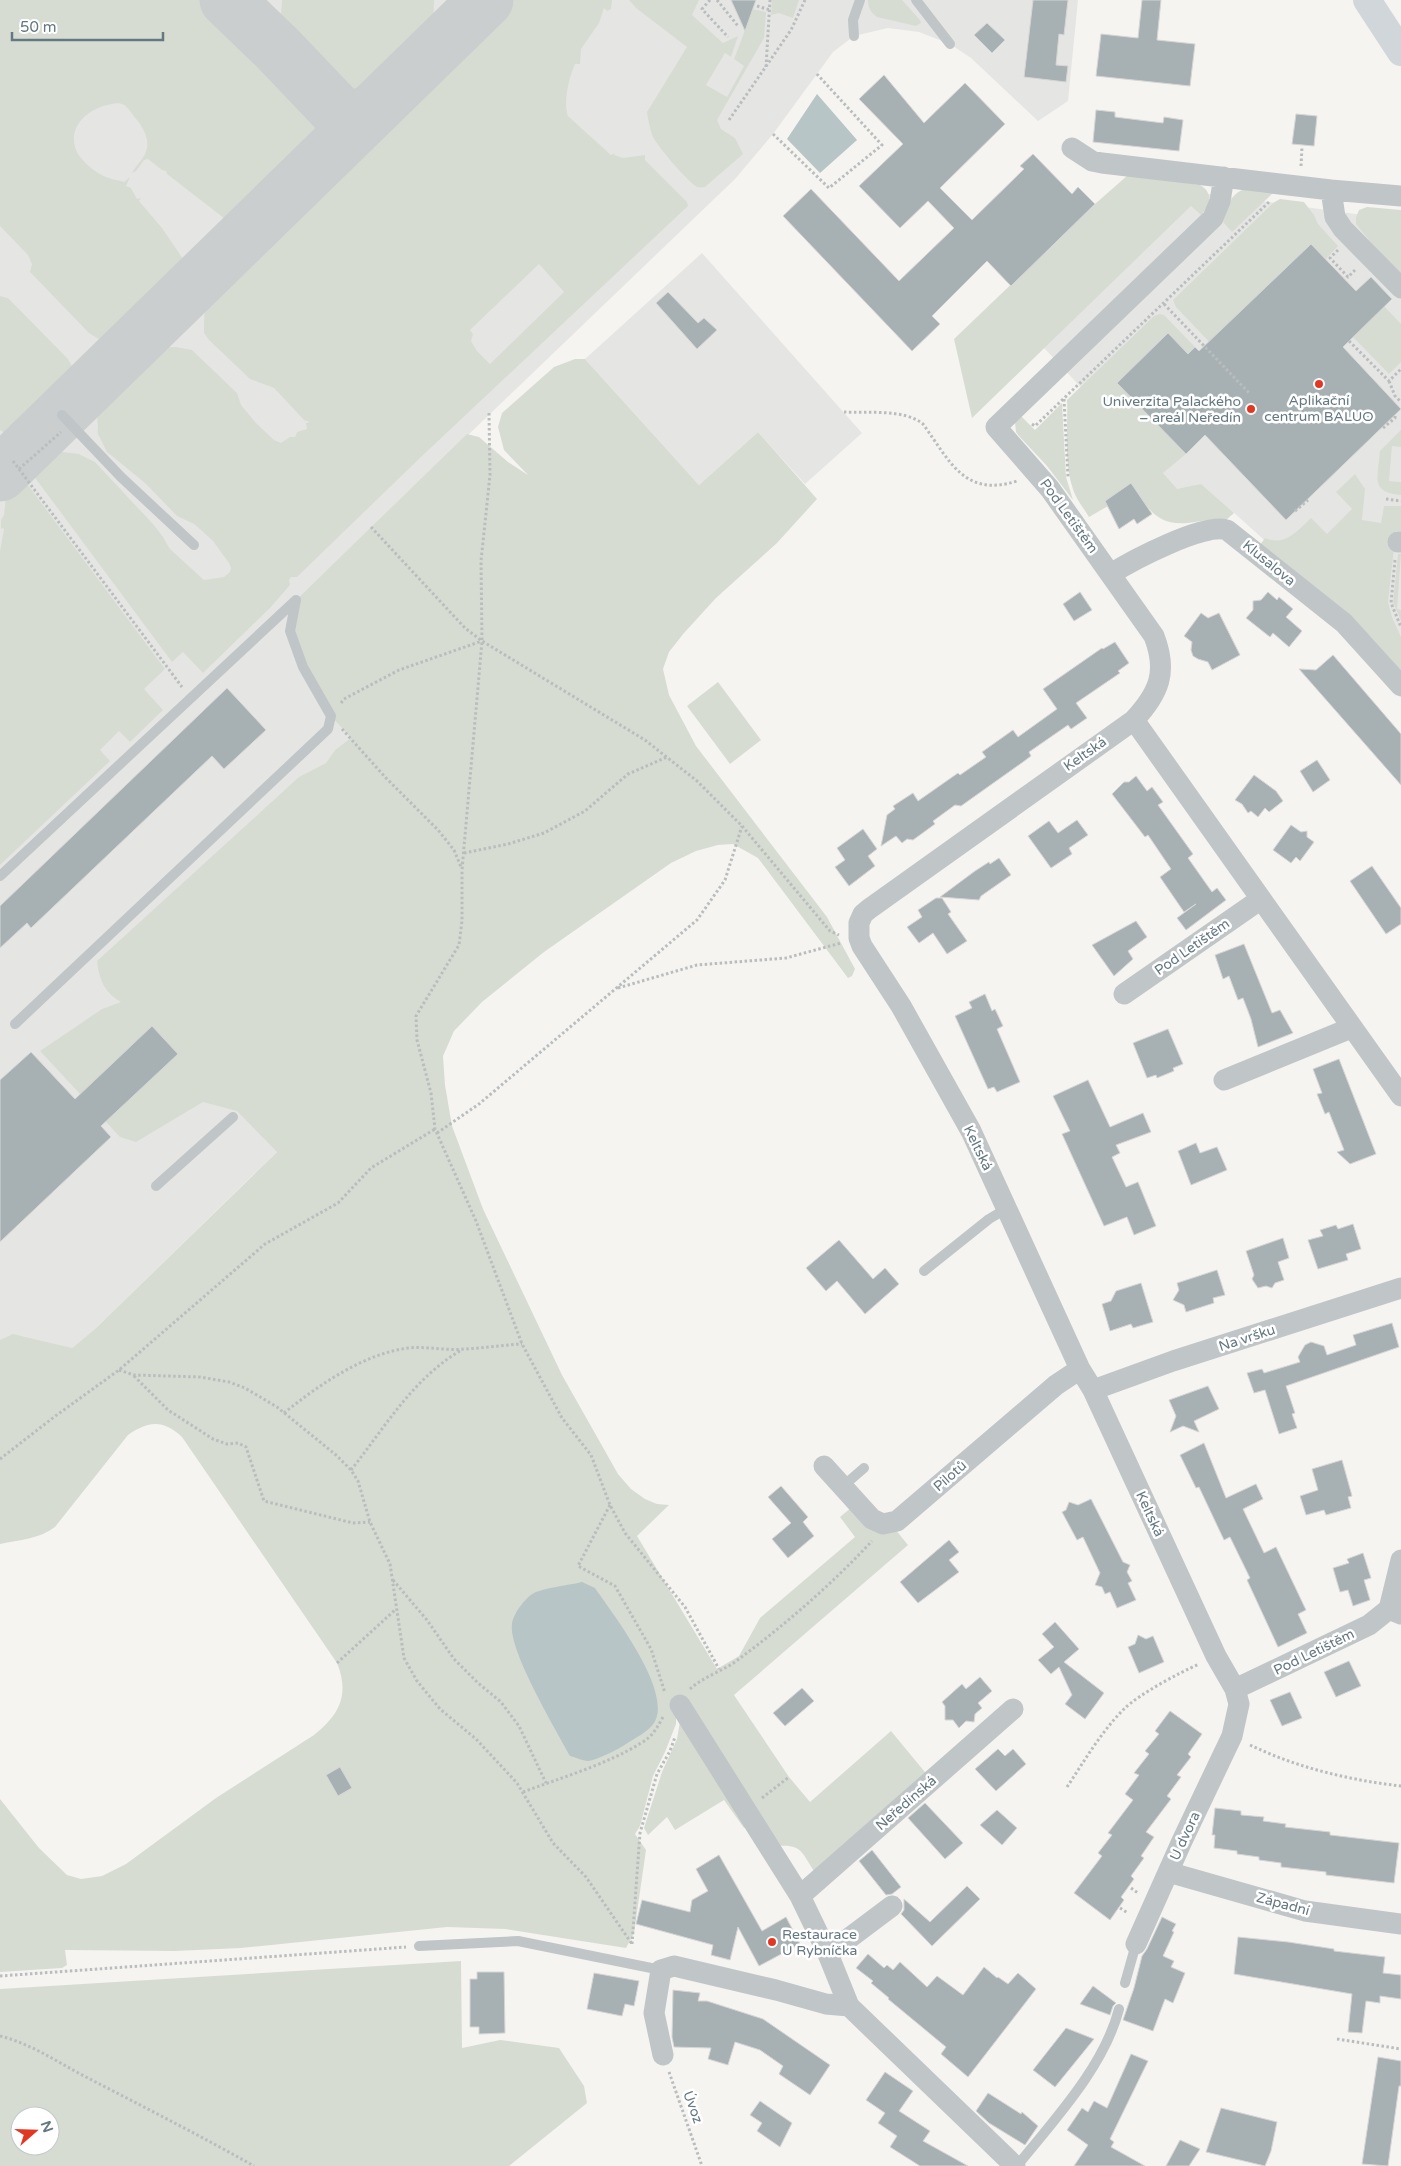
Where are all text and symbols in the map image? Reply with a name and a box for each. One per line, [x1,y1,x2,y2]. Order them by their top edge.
scale bar [12,10,164,42]
text: 50 m [20,18,57,36]
marker: Aplikační centrum BALUO [1313,378,1325,390]
place label: Aplikační centrum BALUO [1264,392,1374,425]
place label: Univerzita Palackého – areál Neředín [1103,393,1241,426]
marker: Univerzita Palackého – areál Neředín [1245,403,1257,415]
street label: Pod Letištěm [1036,476,1102,556]
street label: Klusalova [1239,537,1299,589]
street label: Keltská [1060,733,1110,775]
street label: Pod Letištěm [1151,915,1233,979]
street label: Keltská [960,1123,996,1173]
street label: Na vršku [1217,1321,1277,1355]
street label: Pilotů [930,1457,970,1495]
street label: Keltská [1132,1489,1168,1539]
street label: Pod Letištěm [1271,1625,1357,1679]
street label: Neředínská [872,1772,940,1834]
street label: U dvora [1166,1809,1204,1863]
street label: Západní [1255,1889,1312,1919]
place label: Restaurace U Rybníčka [782,1926,857,1959]
marker: Restaurace U Rybníčka [766,1936,778,1948]
street label: Úvoz [679,2088,707,2126]
north arrow [10,2106,60,2156]
text: N [37,2119,57,2135]

